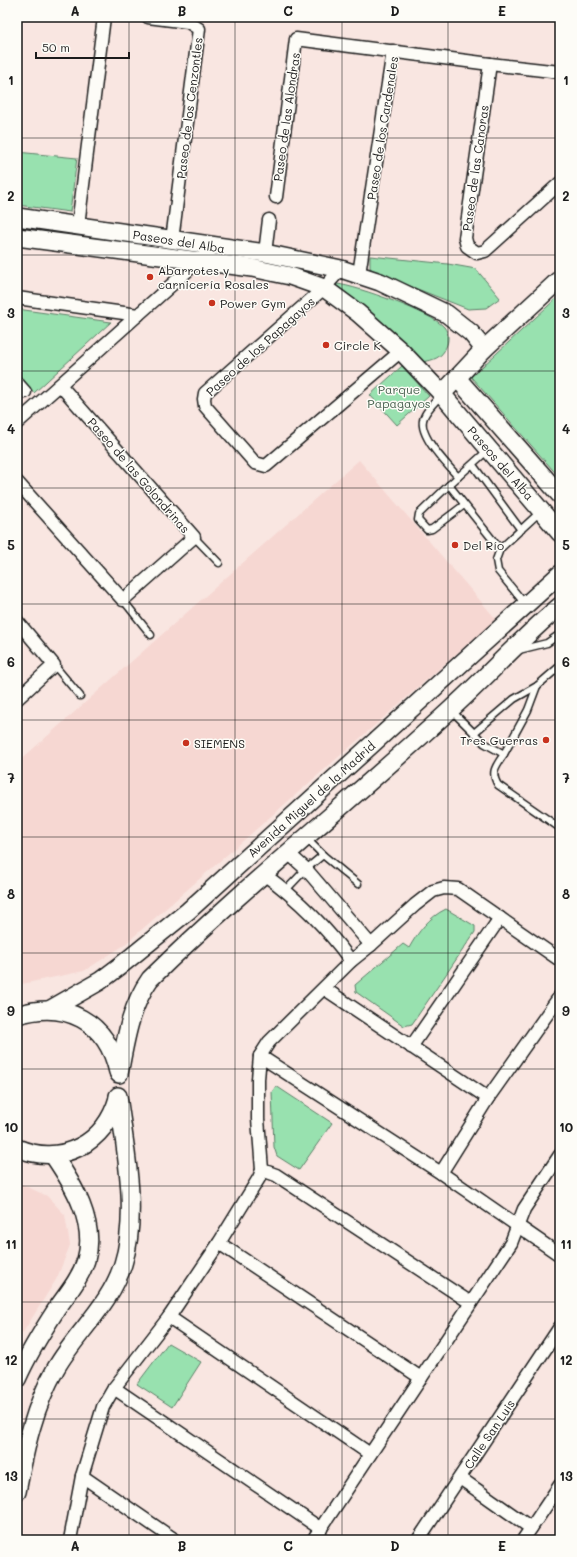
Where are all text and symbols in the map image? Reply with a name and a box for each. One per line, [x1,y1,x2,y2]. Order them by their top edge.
text: A [70,2,80,19]
text: B [178,2,187,19]
text: C [283,2,293,19]
text: D [390,2,400,19]
text: E [498,2,506,19]
scale bar [36,34,129,60]
street label: Paseo de los Cenzontles [172,36,206,180]
text: 50 m [42,39,70,55]
street label: Paseo de las Alondras [269,51,303,183]
street label: Paseo de los Cardenales [363,55,401,201]
text: 1 [8,71,14,88]
text: 1 [563,71,569,88]
street label: Paseo de las Canoras [458,104,492,232]
text: 2 [7,187,15,204]
text: 2 [562,187,570,204]
street label: Paseos del Alba [132,226,226,256]
place label: Abarrotes y carnicería Rosales [158,262,269,292]
marker: Abarrotes y carnicería Rosales [145,272,155,282]
street label: Paseo de los Papagayos [202,293,318,399]
place label: Power Gym [220,295,286,311]
marker: Power Gym [207,298,217,308]
text: 3 [7,304,15,321]
text: 3 [562,304,570,321]
place label: Circle K [334,337,382,353]
marker: Circle K [321,340,331,350]
park label: Parque Papagayos [367,381,431,411]
street label: Paseo de las Golondrinas [84,414,194,536]
text: 4 [7,420,15,437]
text: 4 [562,420,570,437]
street label: Paseos del Alba [464,423,538,503]
text: 5 [7,536,15,553]
text: 5 [562,536,570,553]
place label: Del Río [463,537,504,553]
marker: Del Río [450,540,460,550]
text: 6 [7,653,15,670]
text: 6 [562,653,570,670]
place label: Tres Guerras [460,732,538,748]
place label: SIEMENS [194,735,245,751]
marker: Tres Guerras [541,735,551,745]
street label: Avenida Miguel de la Madrid [244,737,378,861]
marker: SIEMENS [181,738,191,748]
text: 7 [7,769,15,786]
text: 7 [562,769,570,786]
text: 8 [7,885,15,902]
text: 8 [562,885,570,902]
text: 9 [7,1002,15,1019]
text: 9 [562,1002,570,1019]
text: 10 [4,1118,18,1135]
text: 10 [559,1118,573,1135]
text: 11 [5,1235,17,1252]
text: 11 [560,1235,572,1252]
text: 12 [4,1351,18,1368]
text: 12 [559,1351,573,1368]
street label: Calle San Luis [460,1396,518,1472]
text: 13 [4,1467,18,1484]
text: 13 [559,1467,573,1484]
text: A [70,1537,80,1554]
text: B [178,1537,187,1554]
text: C [283,1537,293,1554]
text: D [390,1537,400,1554]
text: E [498,1537,506,1554]

